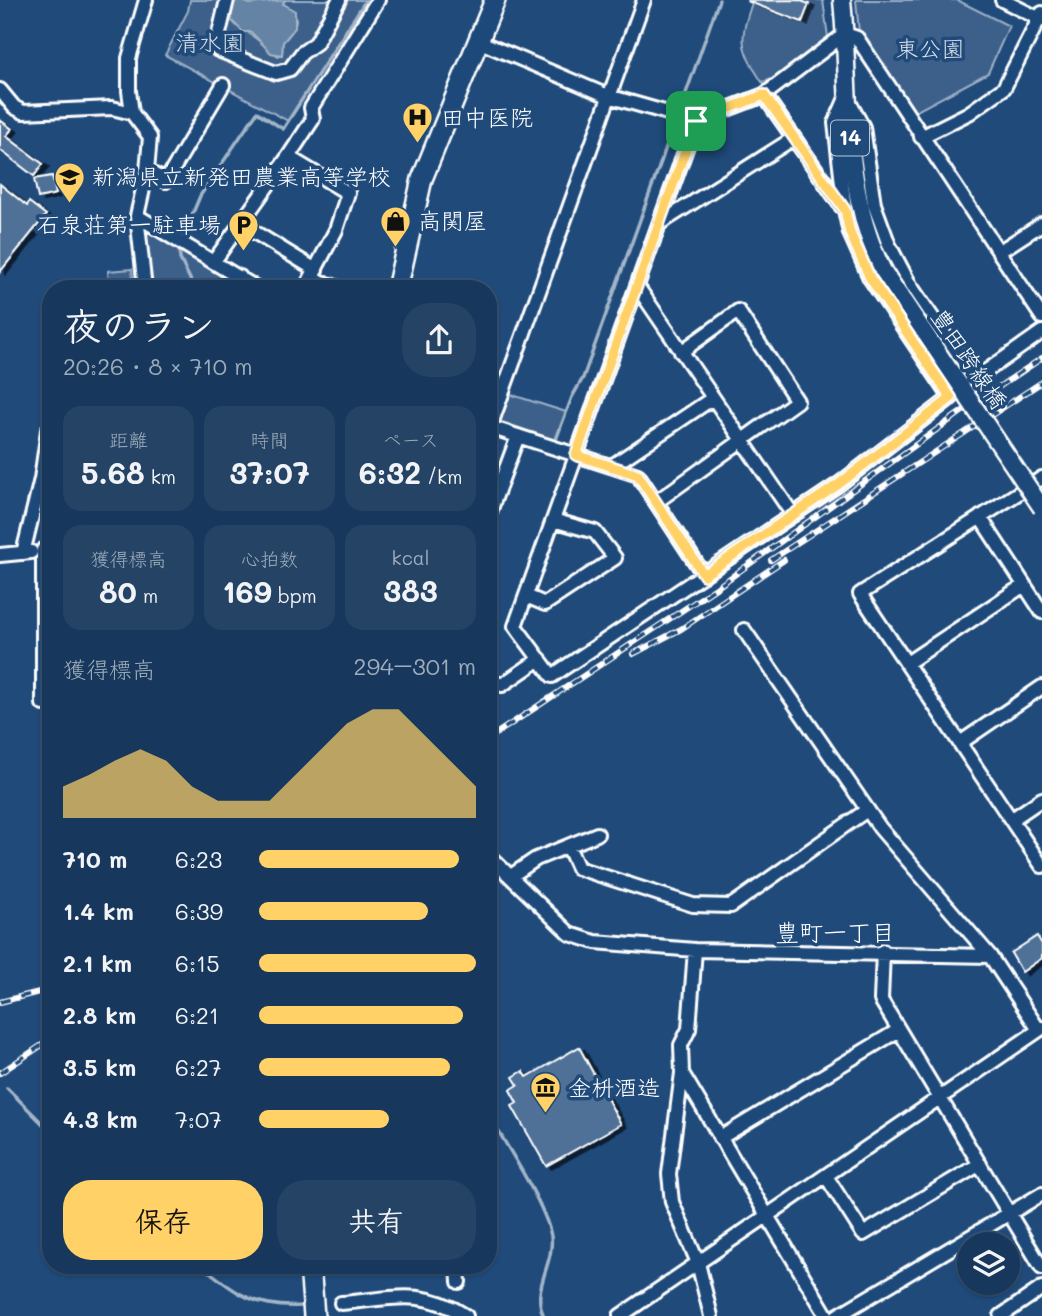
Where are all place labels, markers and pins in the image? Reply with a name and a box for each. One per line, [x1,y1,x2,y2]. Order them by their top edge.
pin [666,91,726,151]
hospital icon: 田中医院 [401,101,435,145]
place label: 田中医院 [441,102,533,132]
school or university icon: 新潟県立新発田農業高等学校 [52,160,86,204]
place label: 新潟県立新発田農業高等学校 [92,161,391,191]
shop icon: 高関屋 [378,204,412,248]
place label: 高関屋 [418,205,487,235]
parking icon: 石泉荘第一駐車場 [227,208,261,252]
place label: 石泉荘第一駐車場 [37,209,221,239]
museum icon: 金枡酒造 [528,1071,562,1115]
place label: 金枡酒造 [568,1072,660,1102]

